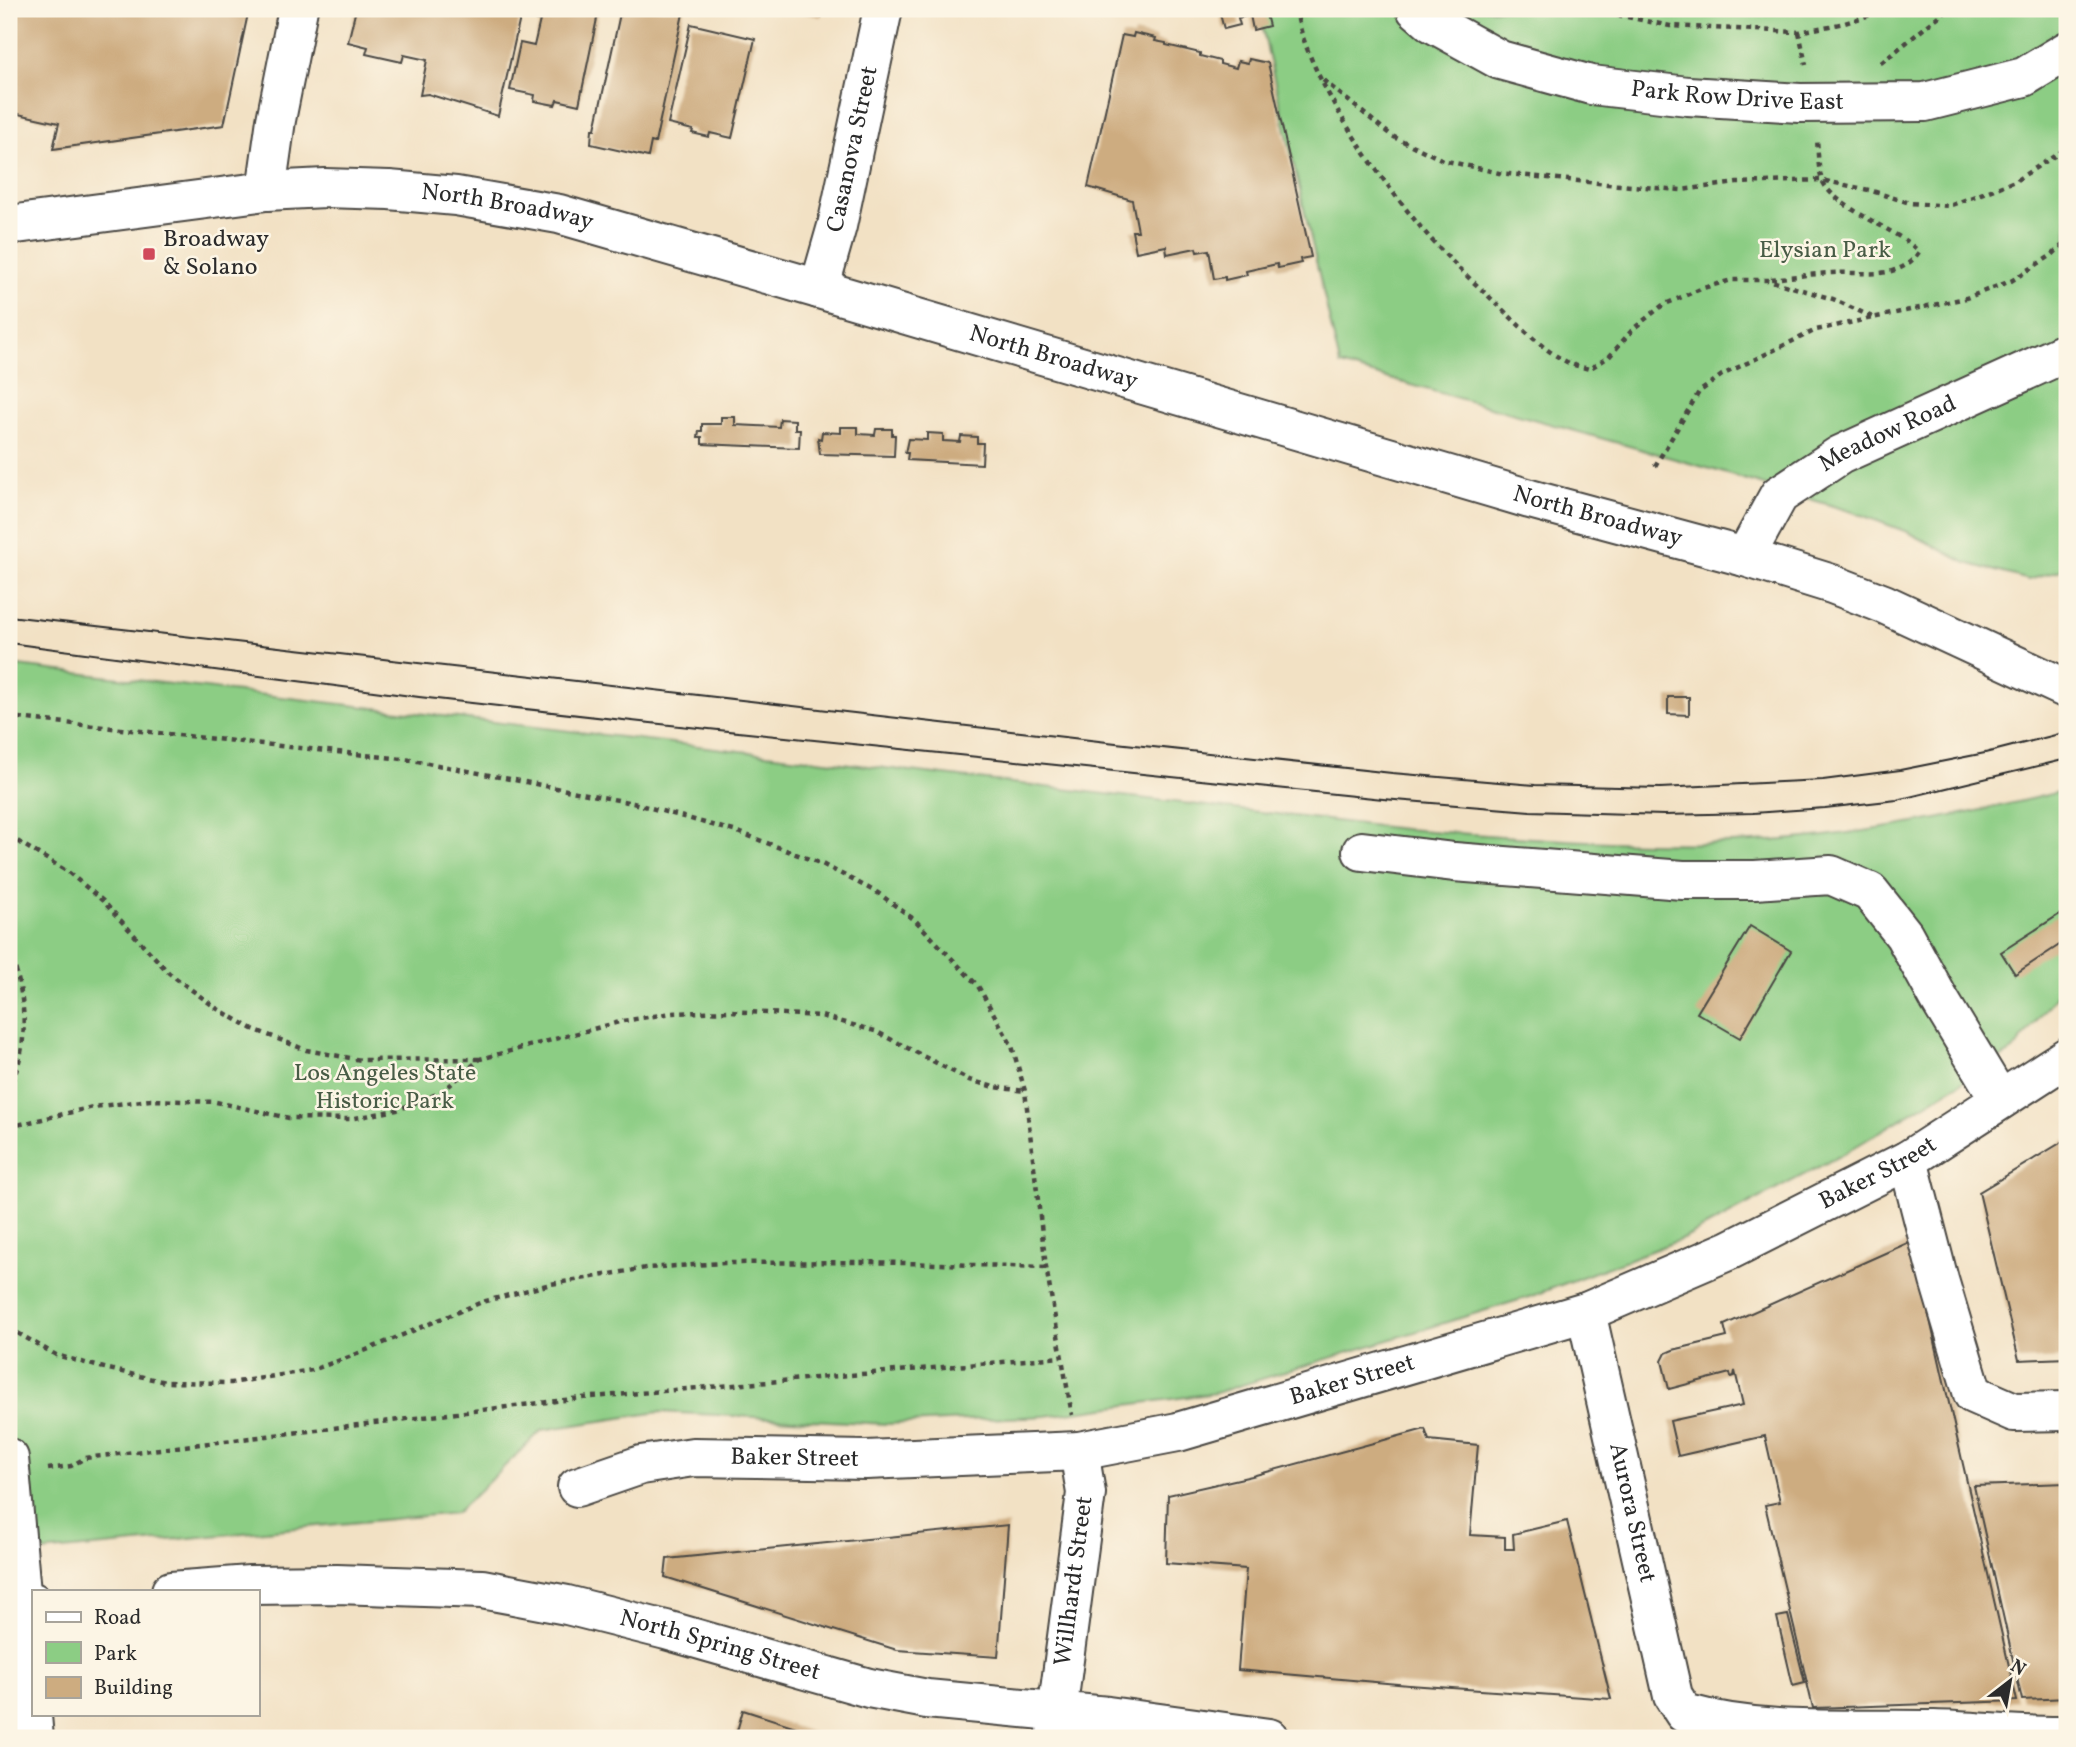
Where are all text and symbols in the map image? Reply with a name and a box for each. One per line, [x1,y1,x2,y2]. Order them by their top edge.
street label: Casanova Street [819,63,887,235]
street label: Park Row Drive East [1629,73,1844,120]
street label: North Broadway [420,176,597,240]
place label: Broadway & Solano [163,223,269,285]
park label: Elysian Park [1759,234,1891,268]
marker: Broadway & Solano [141,246,157,262]
street label: North Broadway [965,317,1142,399]
street label: Meadow Road [1812,387,1962,481]
street label: North Broadway [1509,478,1686,556]
park label: Los Angeles State Historic Park [294,1057,476,1119]
street label: Baker Street [1814,1129,1944,1219]
street label: Baker Street [1286,1346,1419,1415]
street label: Aurora Street [1599,1440,1664,1586]
street label: Baker Street [730,1441,859,1477]
street label: Willhardt Street [1046,1494,1102,1668]
legend [32,1590,259,1716]
street label: North Spring Street [616,1602,824,1690]
text: Road [94,1604,141,1633]
text: Park [94,1640,137,1669]
north arrow [1974,1646,2044,1716]
text: N [2005,1653,2031,1683]
text: Building [94,1674,173,1703]

